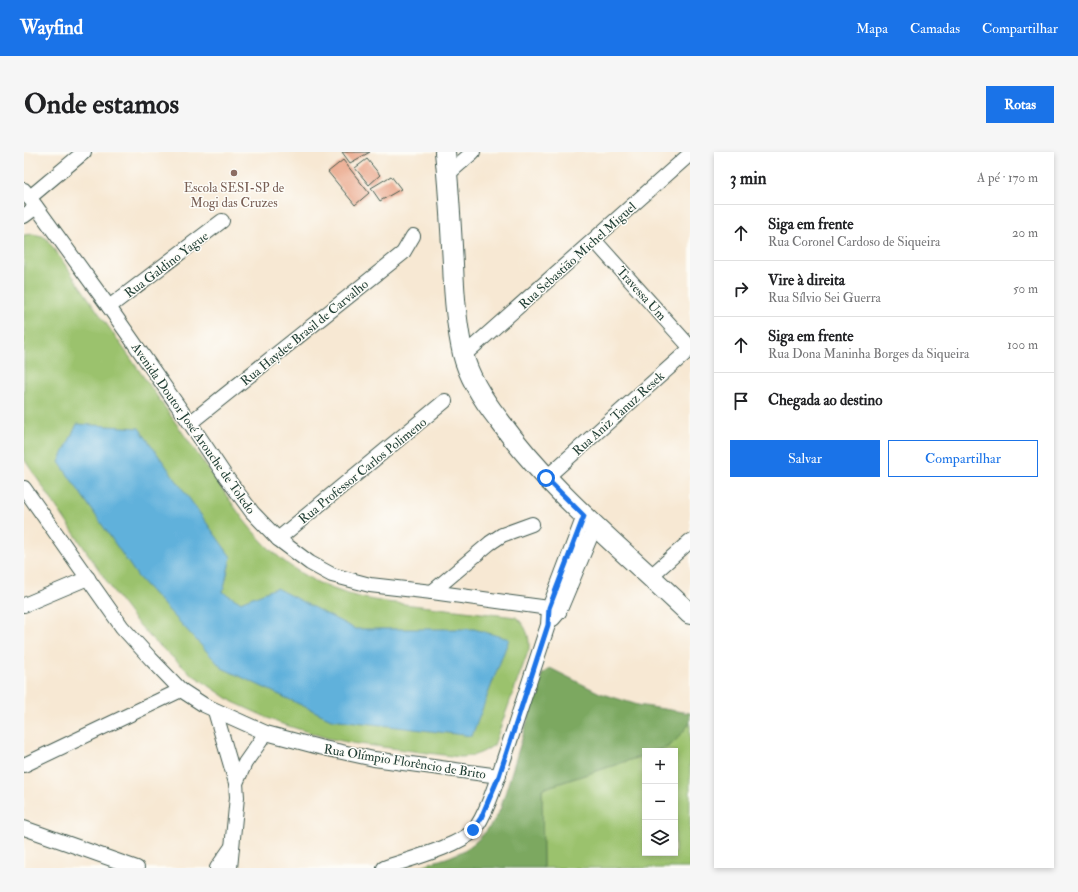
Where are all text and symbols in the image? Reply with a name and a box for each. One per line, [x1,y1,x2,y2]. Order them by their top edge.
text: Wayfind [20,16,83,40]
text: Mapa [856,20,888,37]
text: Camadas [910,20,960,37]
text: Compartilhar [982,20,1058,37]
button: Rotas [986,86,1054,123]
text: Onde estamos [24,87,179,122]
marker: Escola SESI-SP de Mogi das Cruzes [229,168,239,178]
text: 3 min [730,168,767,189]
text: A pé · 170 m [977,170,1038,186]
place label: Escola SESI-SP de Mogi das Cruzes [184,180,285,211]
street label: Rua Sebastião Michel Miguel [516,198,640,313]
text: Siga em frente [768,215,854,234]
icon: ahead [730,222,752,244]
text: 20 m [1012,225,1038,241]
street label: Rua Galdino Yague [122,228,212,302]
text: Rua Coronel Cardoso de Siqueira [768,234,940,250]
street label: Travessa Um [613,263,670,324]
text: Vire à direita [768,271,845,290]
street label: Rua Haydee Brasil de Carvalho [238,276,372,390]
icon: right [730,278,752,300]
text: 50 m [1013,281,1038,297]
text: Rua Sílvio Sei Guerra [768,290,881,306]
text: Siga em frente [768,327,854,346]
icon: ahead [730,334,752,356]
text: 100 m [1007,337,1038,353]
street label: Avenida Doutor José Arouche de Toledo [127,339,259,517]
text: Rua Dona Maninha Borges da Siqueira [768,346,969,362]
street label: Rua Aniz Tanuz Resek [569,368,668,459]
icon: arrive [730,390,752,412]
text: Chegada ao destino [768,391,883,410]
street label: Rua Professor Carlos Polimeno [296,414,430,527]
button: Salvar [730,440,880,477]
button: Compartilhar [888,440,1038,477]
route start [537,469,555,487]
street label: Rua Olímpio Florêncio de Brito [322,741,487,784]
map controls [642,748,678,856]
button: + [642,748,678,784]
button: − [642,784,678,820]
button: layers [642,820,678,856]
route end [464,821,482,839]

